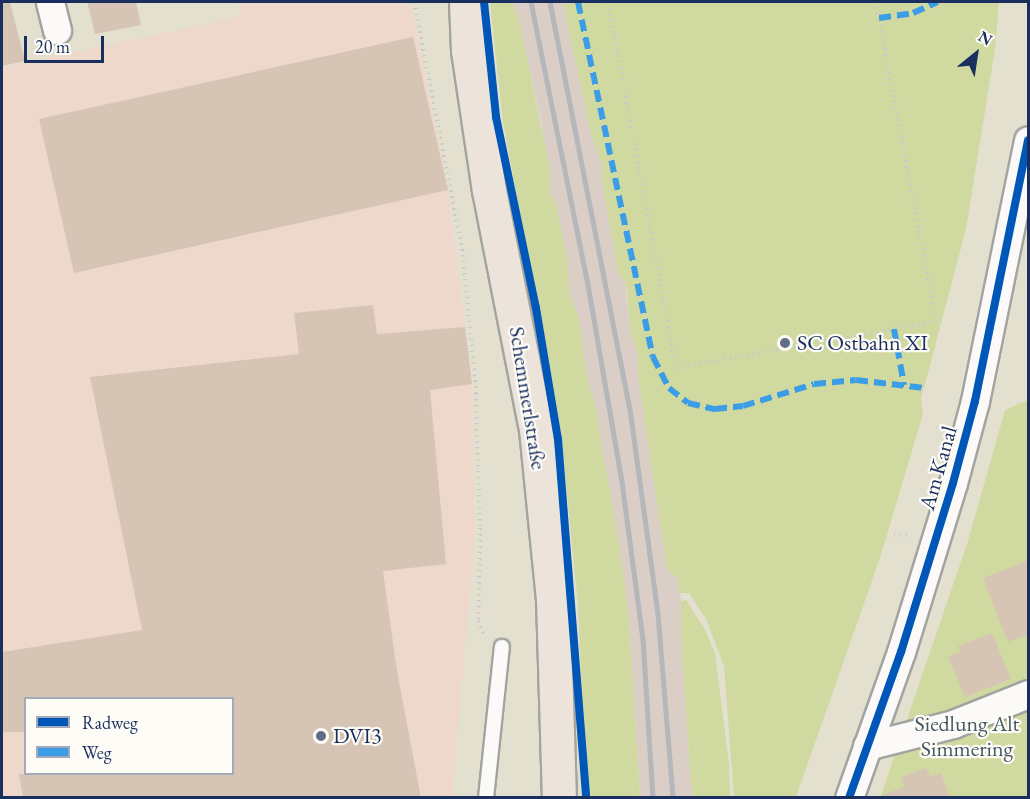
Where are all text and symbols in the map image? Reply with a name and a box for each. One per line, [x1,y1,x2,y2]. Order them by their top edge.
scale bar [27,24,106,62]
north arrow [946,24,1006,84]
text: N [974,26,996,50]
text: 20 m [35,35,70,58]
street label: Schemmerlstraße [504,325,552,471]
place label: SC Ostbahn XI [797,330,928,356]
marker: SC Ostbahn XI [778,336,792,350]
street label: Am Kanal [913,423,963,513]
legend [24,697,234,775]
park label: Siedlung Alt Simmering [915,710,1019,762]
text: Radweg [82,711,138,734]
place label: DVI3 [333,723,382,749]
marker: DVI3 [314,729,328,743]
text: Weg [82,741,112,764]

